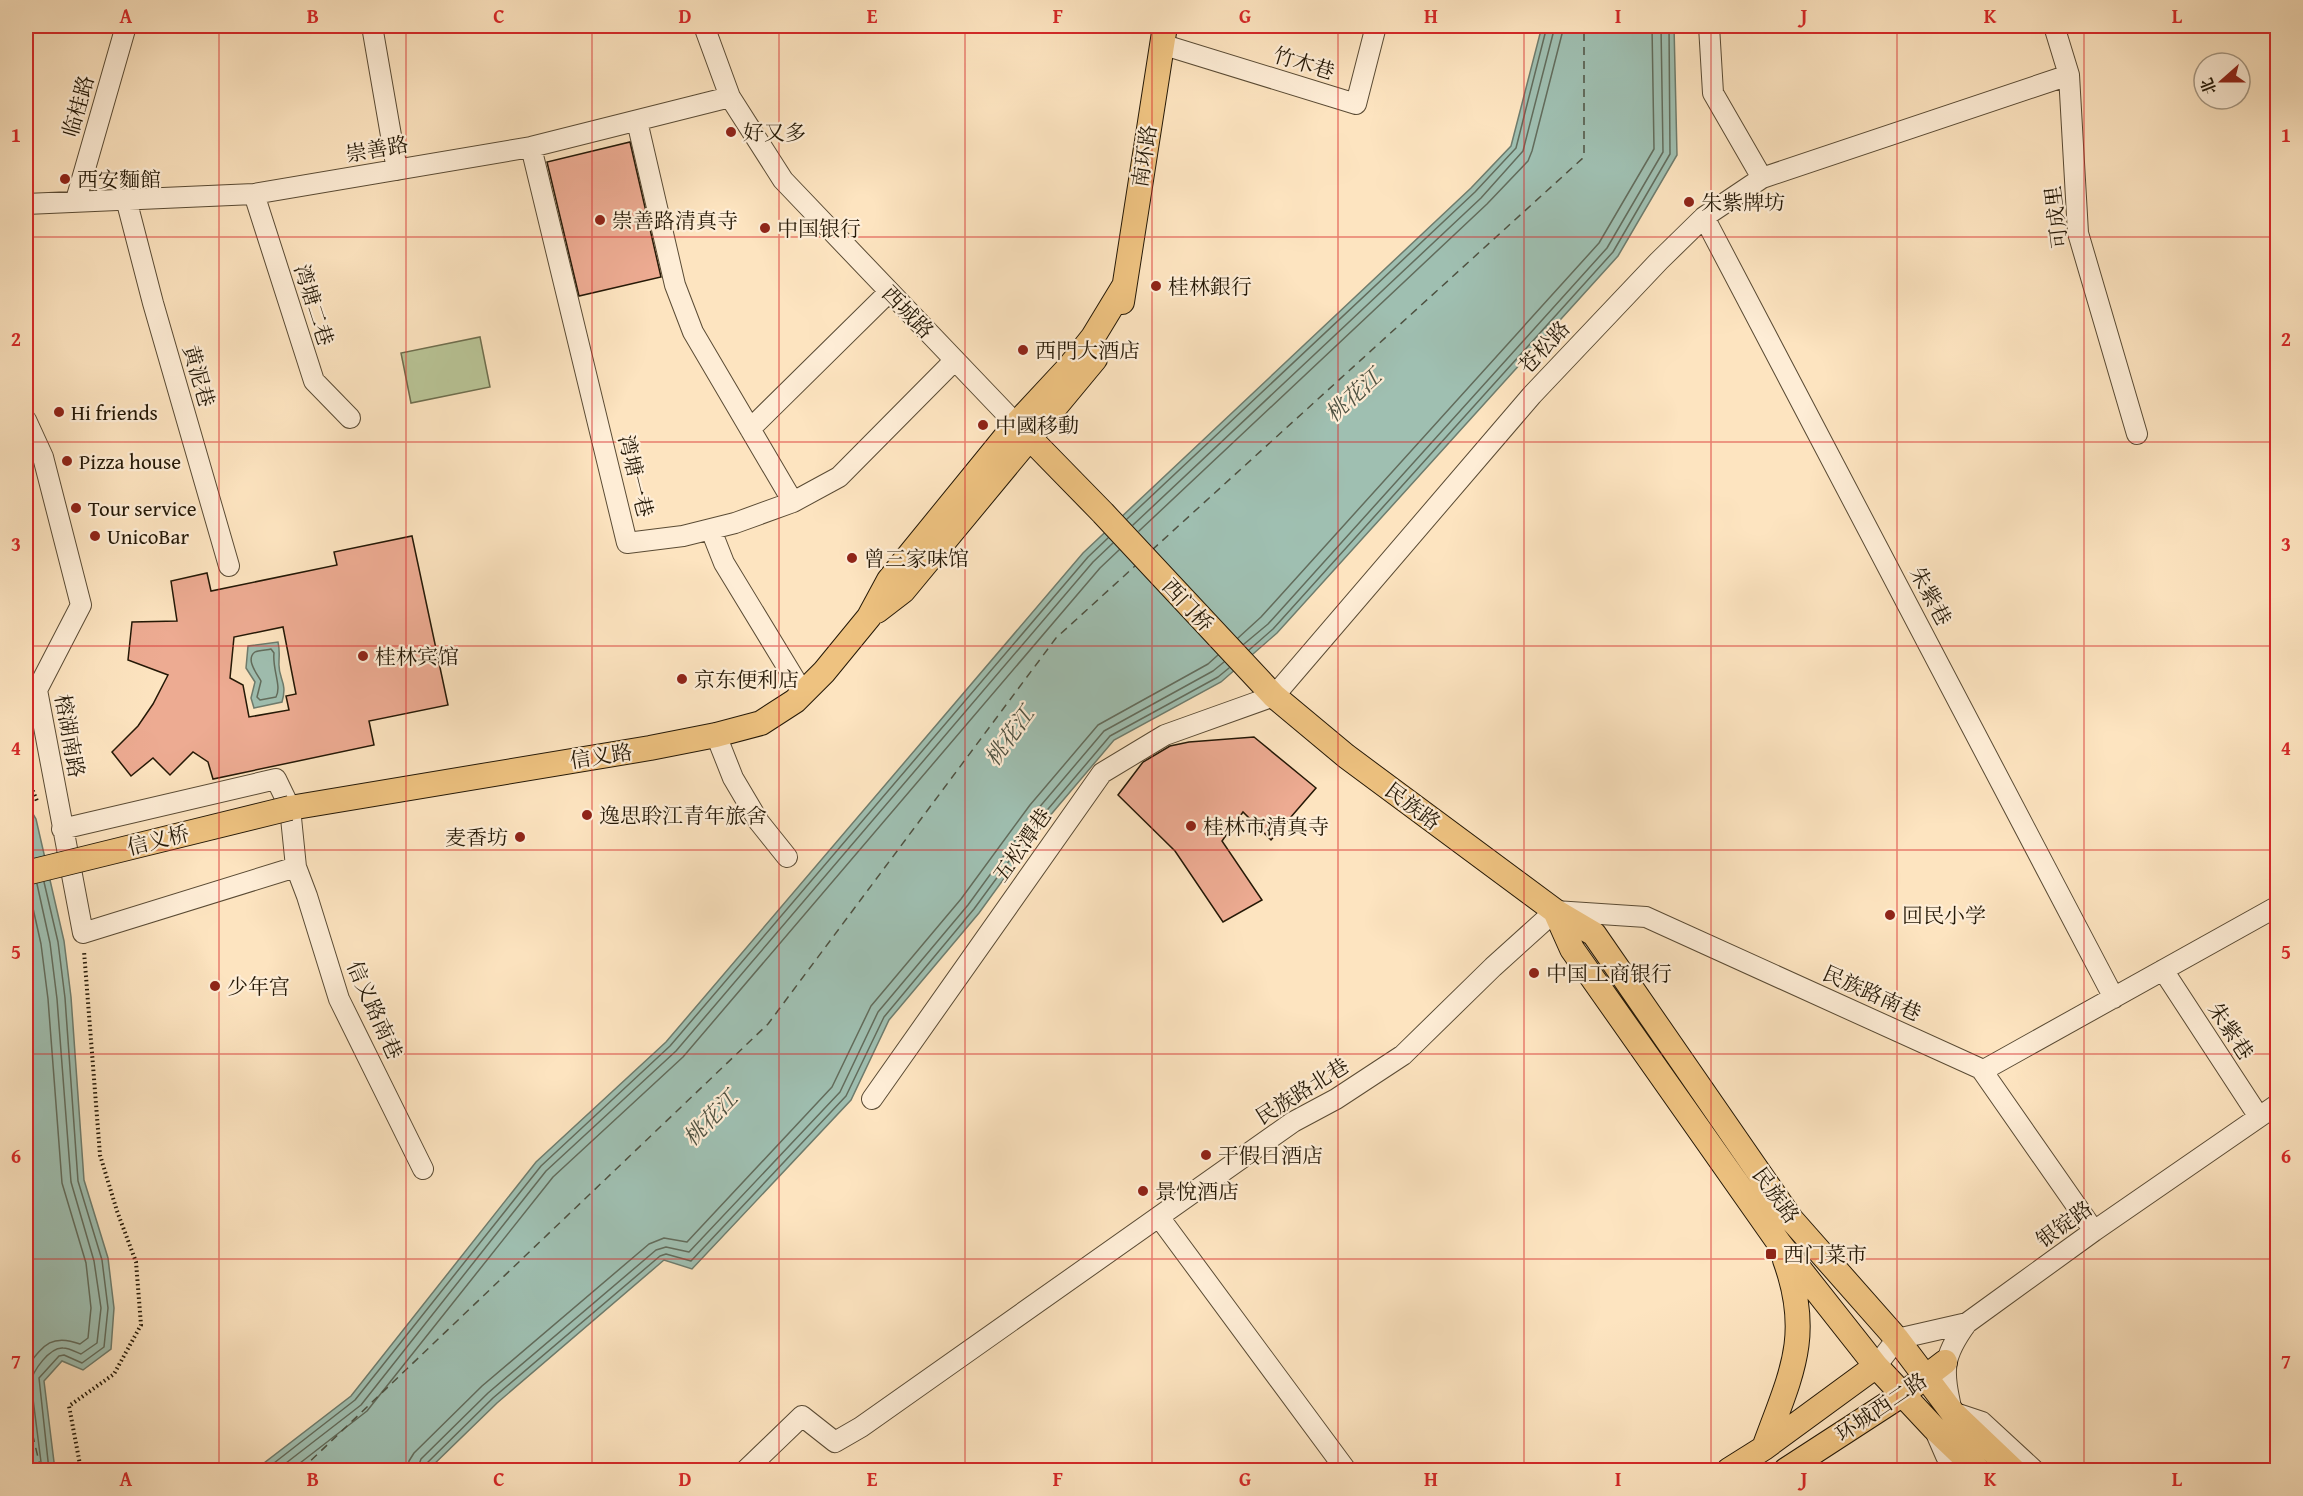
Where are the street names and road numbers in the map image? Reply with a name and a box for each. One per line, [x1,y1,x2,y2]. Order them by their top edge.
street label: 竹木巷 [1269,39,1339,87]
street label: 临桂路 [54,71,102,141]
street label: 南环路 [1124,122,1164,190]
street label: 崇善路 [343,128,411,170]
street label: 可成里 [2037,184,2075,250]
street label: 湾塘二巷 [286,260,342,350]
street label: 西城路 [875,279,941,345]
street label: 苍松路 [1511,313,1577,381]
street label: 黄泥巷 [175,341,223,411]
street label: 湾塘一巷 [611,431,661,521]
street label: 朱紫巷 [1903,561,1959,631]
street label: 西门桥 [1155,571,1221,639]
street label: 榕湖南路 [47,692,93,780]
street label: 信义路 [567,736,635,776]
street label: 民族路 [1379,775,1447,837]
street label: 五松潭巷 [985,802,1059,888]
street label: 信义桥 [124,817,192,863]
street label: 信义路南巷 [339,956,411,1064]
street label: 民族路南巷 [1818,957,1926,1029]
street label: 朱紫巷 [2201,996,2261,1066]
street label: 民族路北巷 [1249,1050,1355,1132]
street label: 民族路 [1745,1160,1807,1230]
street label: 银锭路 [2029,1193,2099,1255]
street label: 环城西二路 [1829,1365,1933,1449]

